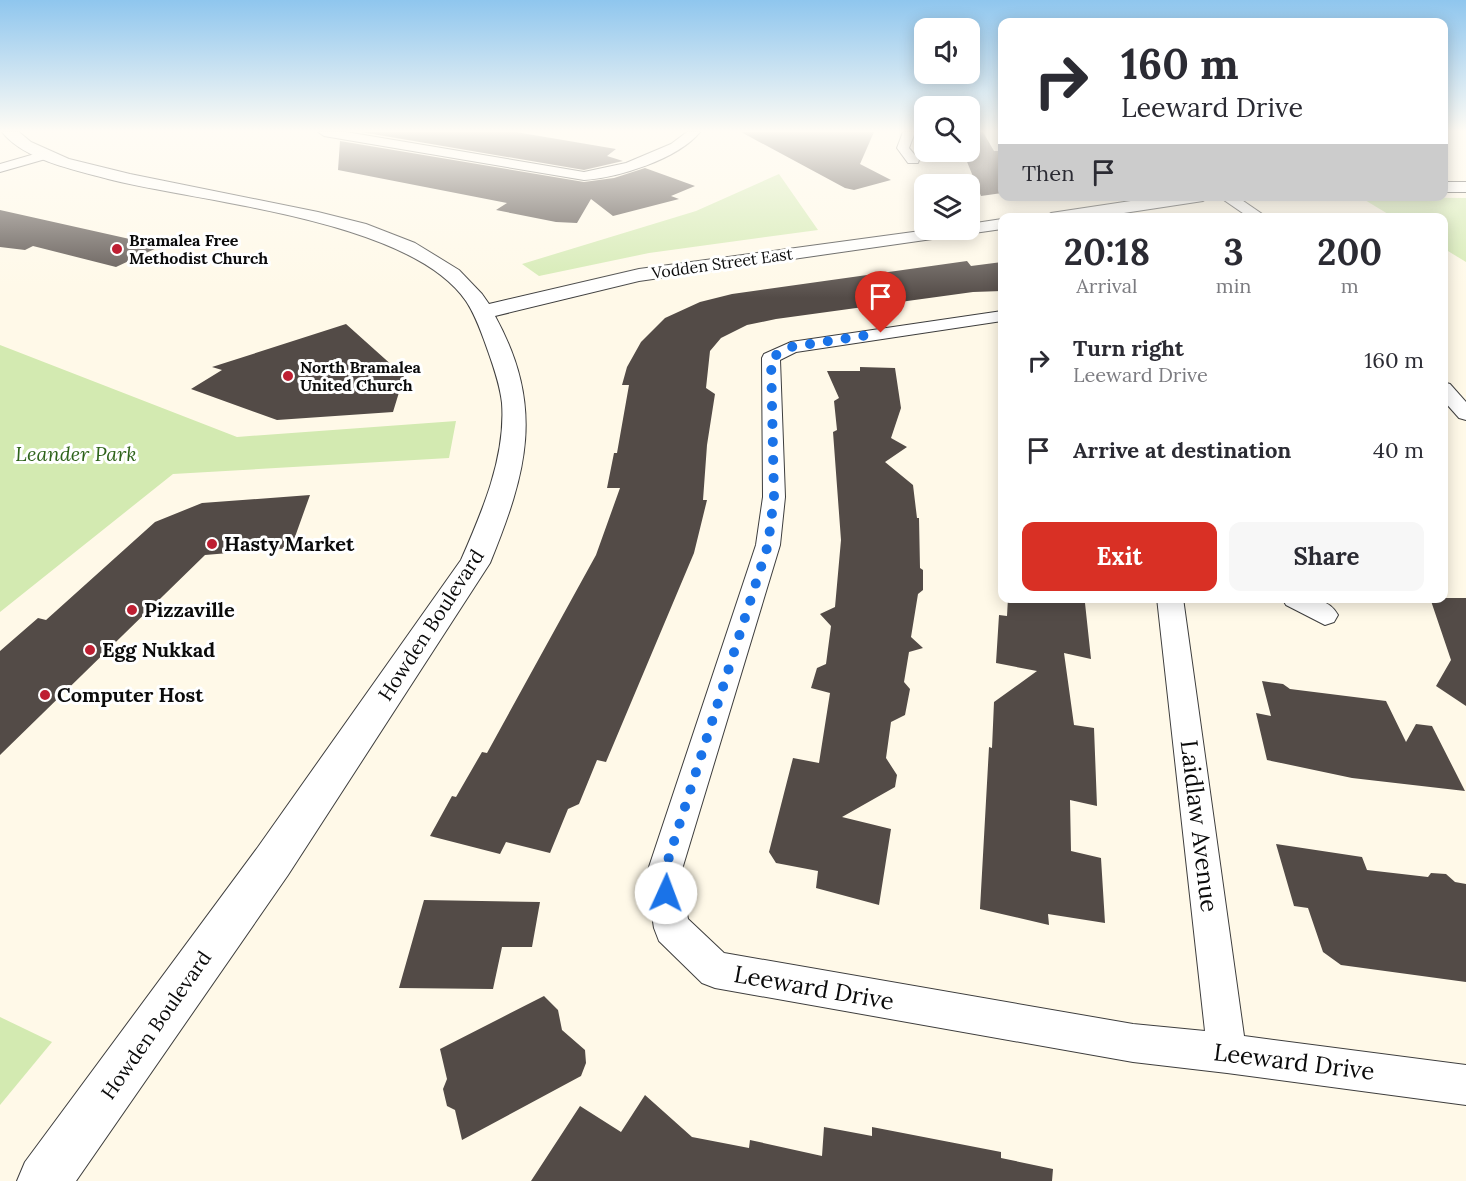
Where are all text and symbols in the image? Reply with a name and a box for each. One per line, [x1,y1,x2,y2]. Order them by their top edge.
map controls [914,18,980,240]
button: sound [914,18,980,84]
text: 160 m [1121,37,1239,91]
icon: right [1022,42,1100,120]
text: Leeward Drive [1121,90,1303,124]
button: search [914,96,980,162]
icon: arrive [1087,156,1120,189]
text: Then [1022,159,1075,187]
button: layers [914,174,980,240]
text: 20:18 [1064,229,1150,275]
text: 3 [1224,229,1244,275]
text: 200 [1317,229,1382,275]
place label: Bramalea Free Methodist Church [129,230,268,268]
marker: Bramalea Free Methodist Church [110,242,124,256]
street label: Vodden Street East [649,243,795,283]
pin [855,271,906,333]
text: Arrival [1076,273,1137,298]
text: min [1216,273,1251,298]
text: m [1341,273,1359,298]
icon: arrive [864,280,897,313]
text: Turn right [1073,334,1184,362]
icon: right [1022,344,1055,377]
text: 160 m [1364,346,1424,374]
place label: North Bramalea United Church [300,357,422,395]
text: Leeward Drive [1073,362,1208,387]
marker: North Bramalea United Church [281,369,295,383]
icon: arrive [1022,434,1055,467]
text: Arrive at destination [1073,436,1291,464]
text: 40 m [1373,436,1424,464]
park label: Leander Park [15,441,137,466]
button: Exit [1022,522,1217,591]
button: Share [1229,522,1424,591]
place label: Hasty Market [224,531,355,556]
marker: Hasty Market [205,537,219,551]
street label: Howden Boulevard [372,544,489,705]
place label: Pizzaville [144,597,235,622]
marker: Pizzaville [125,603,139,617]
place label: Egg Nukkad [102,637,215,662]
marker: Egg Nukkad [83,643,97,657]
place label: Computer Host [57,682,204,707]
marker: Computer Host [38,688,52,702]
street label: Laidlaw Avenue [1174,738,1225,914]
position arrow [634,861,698,925]
street label: Howden Boulevard [95,946,216,1104]
street label: Leeward Drive [732,958,897,1017]
street label: Leeward Drive [1212,1036,1376,1087]

